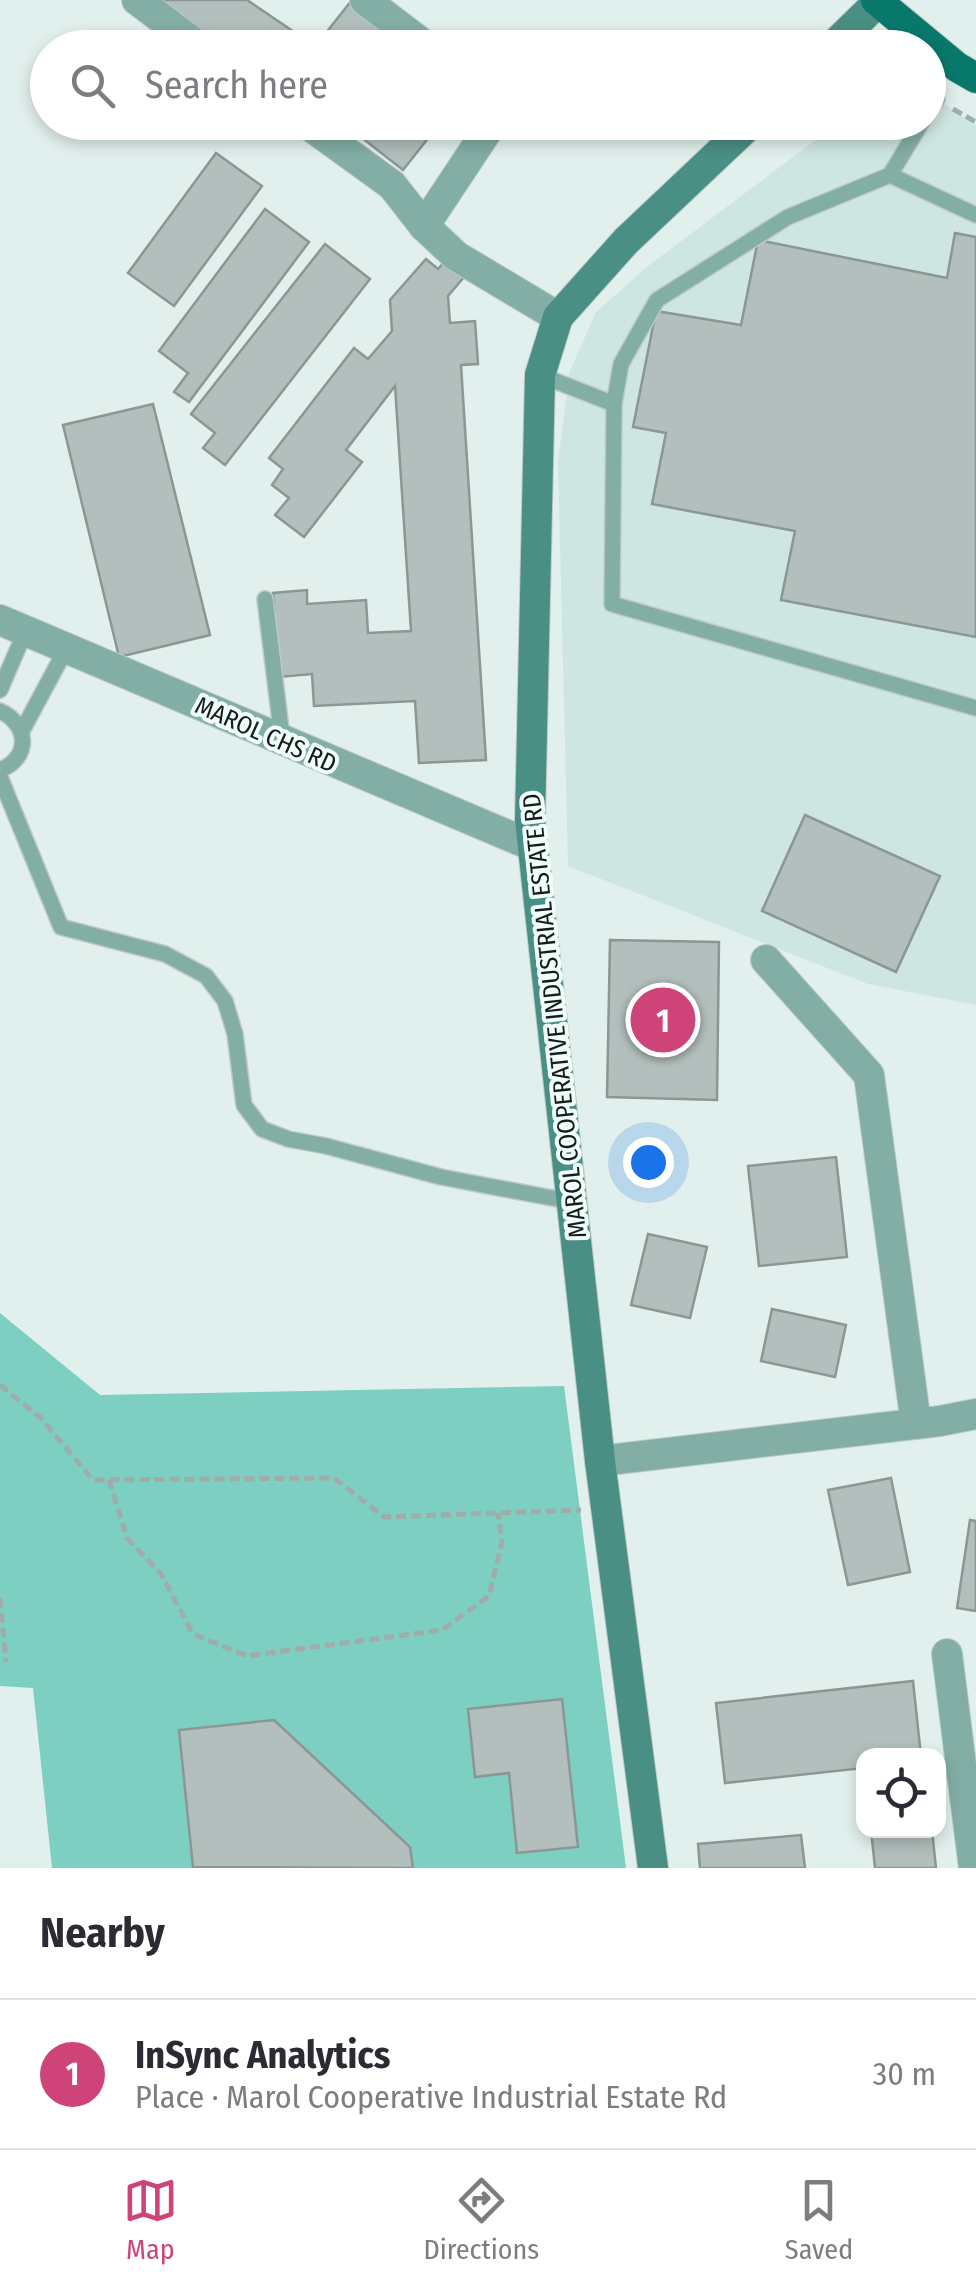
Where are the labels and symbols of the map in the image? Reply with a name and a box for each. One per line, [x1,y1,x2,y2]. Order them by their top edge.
street label: MAROL CHS RD [190,690,341,779]
street label: MAROL COOPERATIVE INDUSTRIAL ESTATE RD [517,792,593,1240]
pin: 1 [630,982,696,1058]
your location [623,1137,674,1188]

